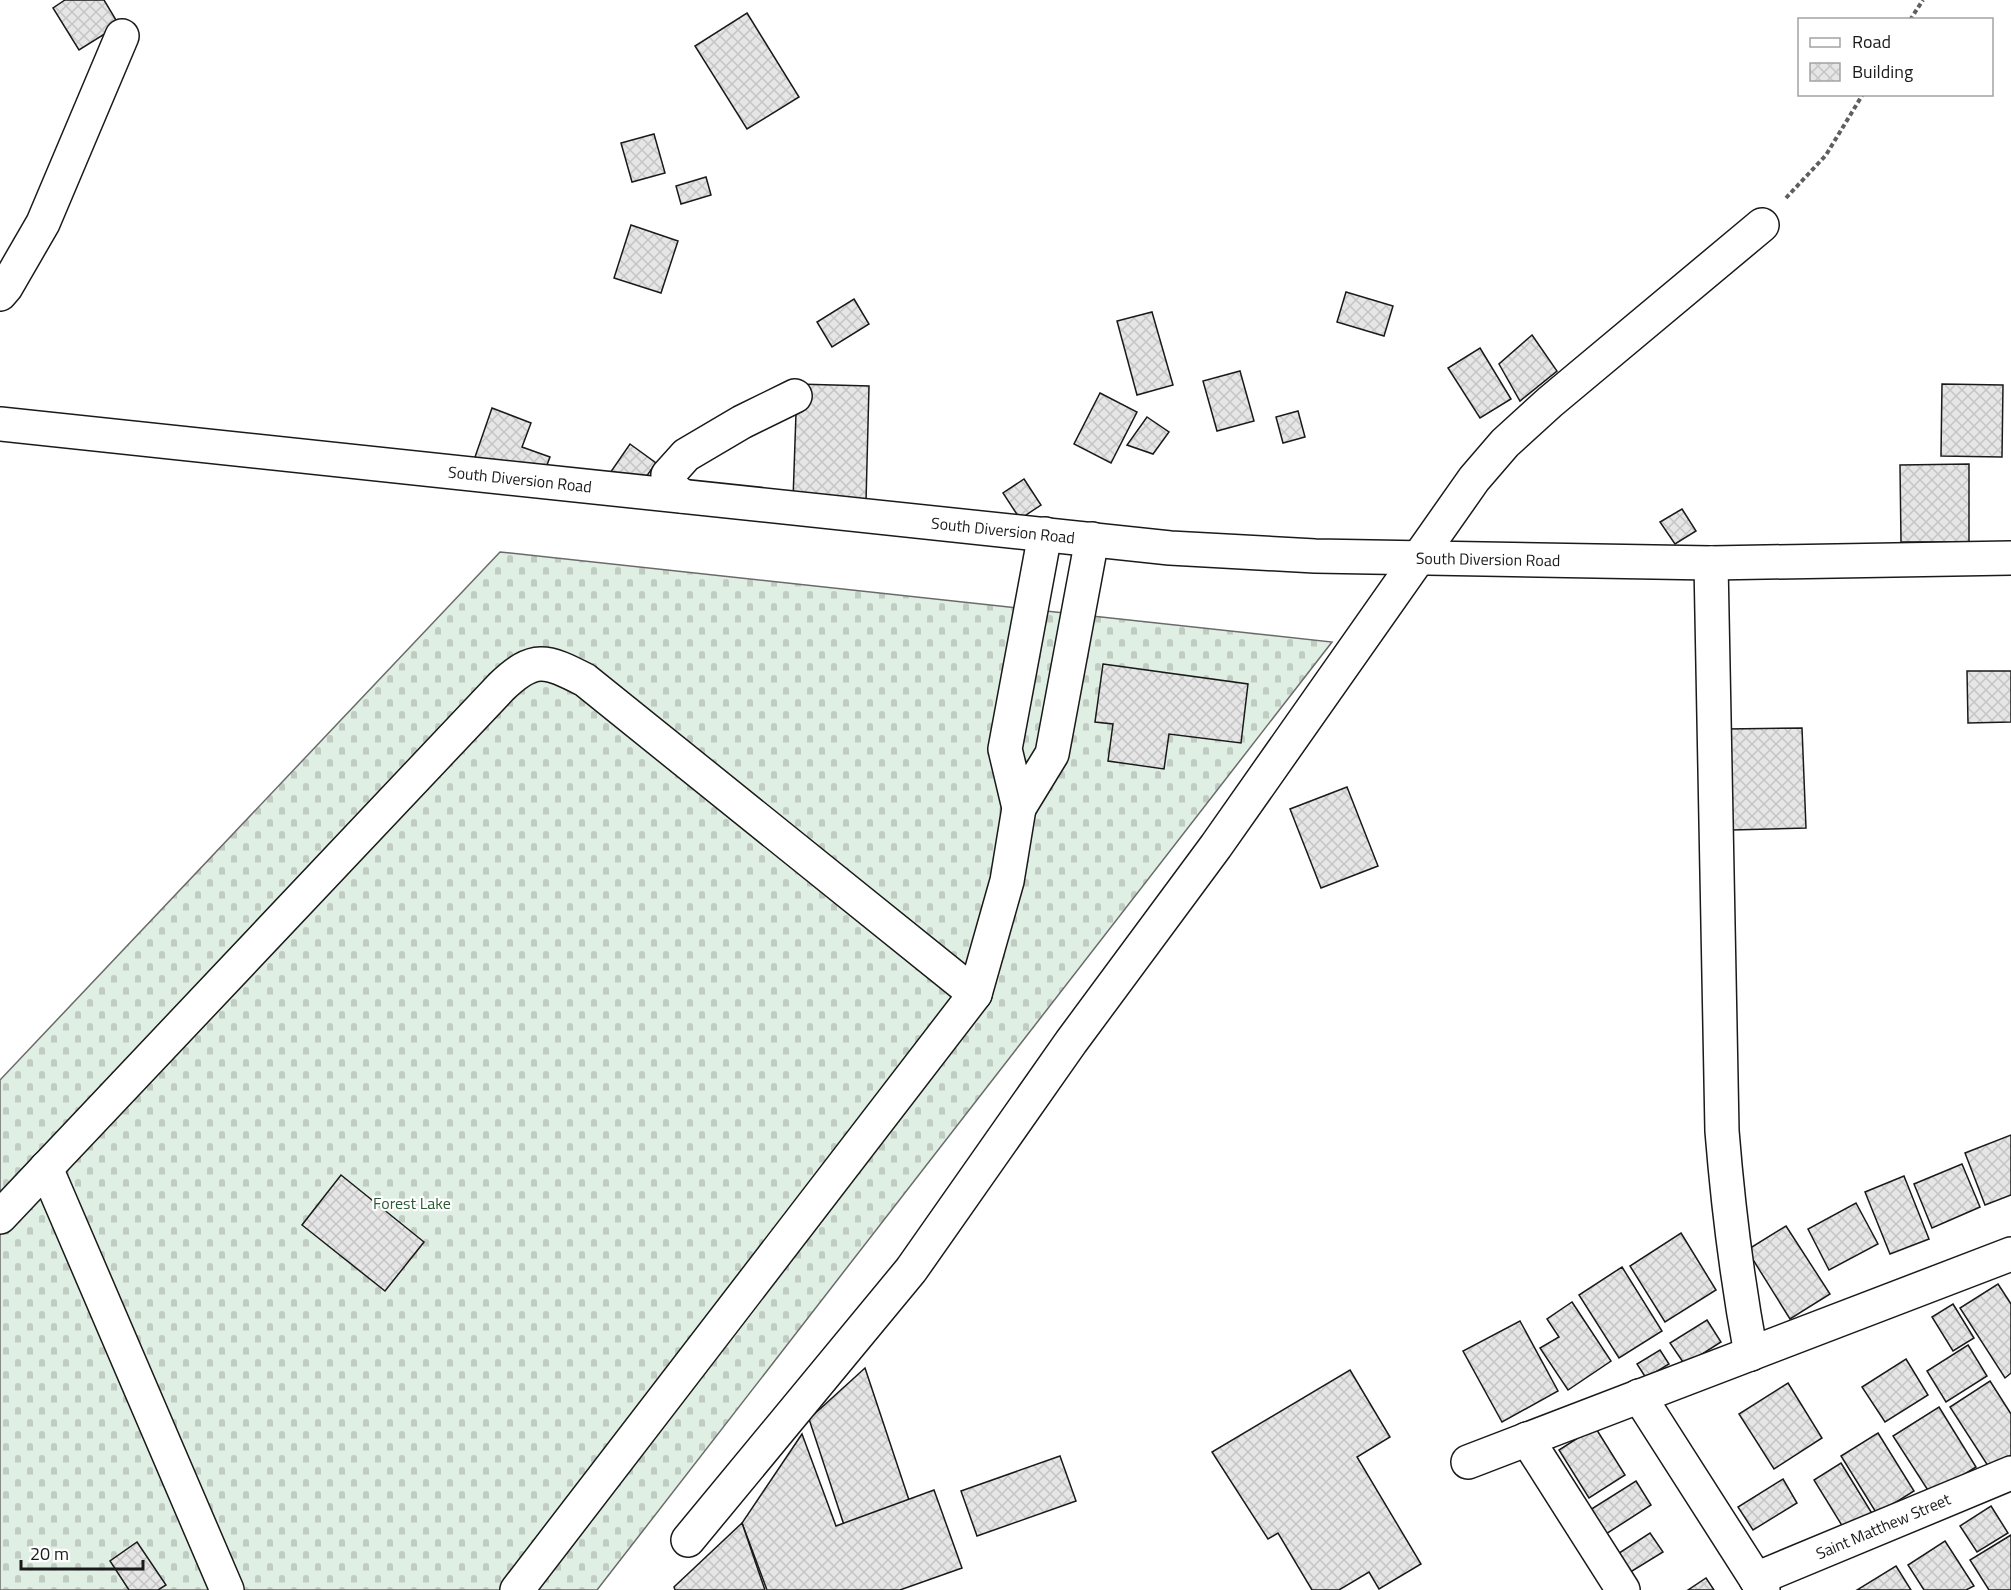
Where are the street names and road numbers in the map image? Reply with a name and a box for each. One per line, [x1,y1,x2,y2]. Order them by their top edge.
street label: South Diversion Road [447,460,593,498]
street label: South Diversion Road [930,511,1076,549]
street label: South Diversion Road [1416,546,1560,572]
street label: Saint Matthew Street [1812,1487,1954,1565]

